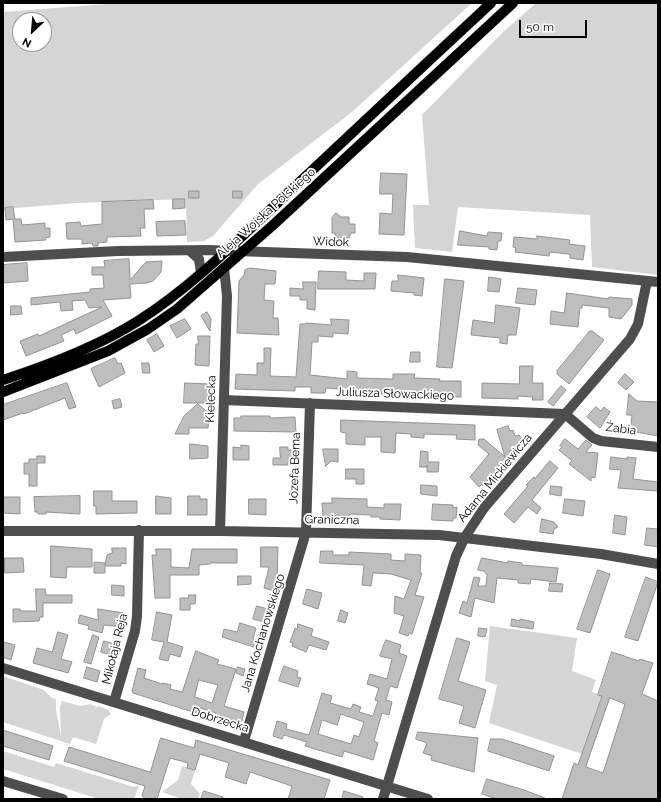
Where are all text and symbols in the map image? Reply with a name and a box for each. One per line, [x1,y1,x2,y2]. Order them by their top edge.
north arrow [12,12,52,52]
scale bar [521,12,589,38]
text: 50 m [526,20,554,34]
text: N [20,35,34,50]
street label: Aleja Wojska Polskiego [214,165,318,261]
street label: Widok [313,234,349,250]
street label: Kielecka [203,375,219,423]
street label: Juliusza Słowackiego [336,385,454,403]
street label: Żabia [605,420,637,438]
street label: Adama Mickiewicza [455,431,535,525]
street label: Józefa Bema [287,432,303,504]
street label: Graniczna [304,512,360,528]
street label: Jana Kochanowskiego [238,572,288,694]
street label: Mikołaja Reja [99,612,131,686]
street label: Dobrzecka [189,704,251,736]

